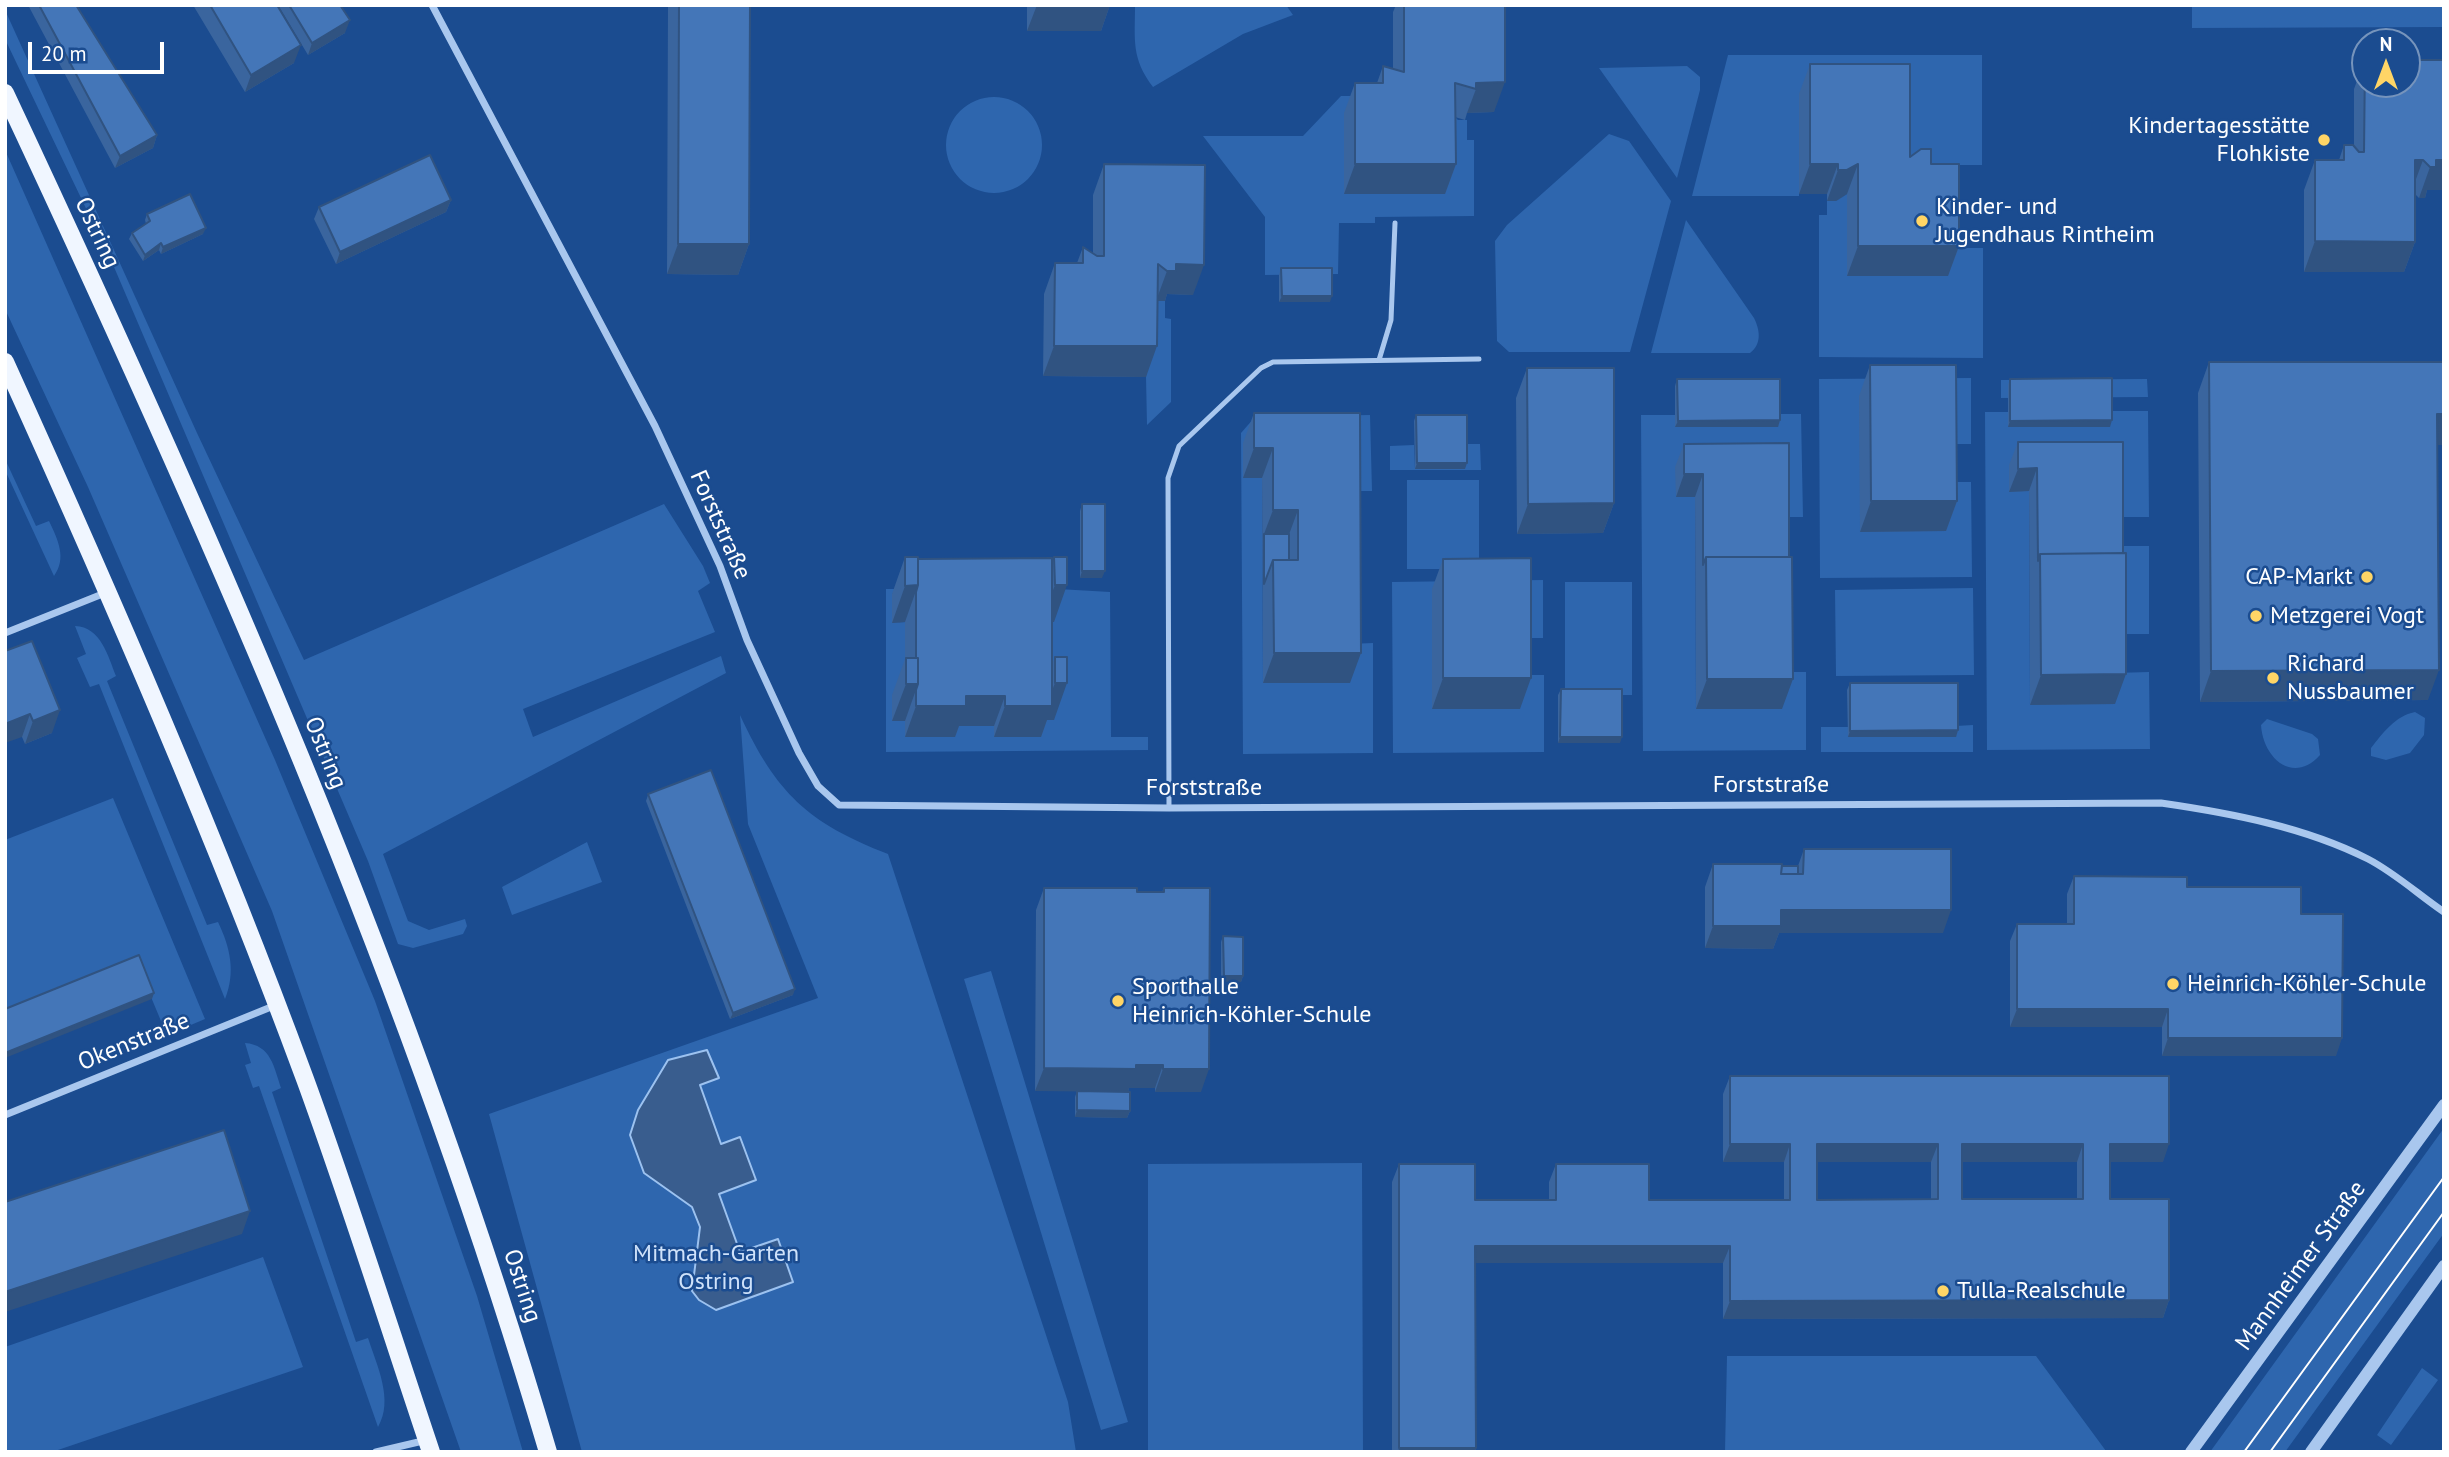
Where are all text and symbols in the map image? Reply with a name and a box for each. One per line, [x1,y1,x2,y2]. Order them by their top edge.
scale bar [32,28,168,72]
north arrow [2351,28,2421,98]
text: N [2380,32,2392,56]
text: 20 m [41,40,87,67]
place label: Kindertagesstätte Flohkiste [2128,112,2310,168]
marker: Kindertagesstätte Flohkiste [2316,132,2332,148]
street label: Ostring [68,193,126,273]
place label: Kinder- und Jugendhaus Rintheim [1936,193,2155,249]
marker: Kinder- und Jugendhaus Rintheim [1914,213,1930,229]
street label: Forststraße [683,466,757,584]
place label: CAP-Markt [2245,563,2353,591]
marker: CAP-Markt [2359,569,2375,585]
place label: Metzgerei Vogt [2270,602,2424,630]
marker: Metzgerei Vogt [2248,608,2264,624]
place label: Richard Nussbaumer [2287,650,2414,706]
marker: Richard Nussbaumer [2265,670,2281,686]
street label: Ostring [298,713,352,793]
street label: Forststraße [1713,771,1829,799]
street label: Forststraße [1146,774,1262,802]
place label: Heinrich-Köhler-Schule [2187,970,2426,998]
place label: Sporthalle Heinrich-Köhler-Schule [1132,973,1371,1029]
marker: Heinrich-Köhler-Schule [2165,976,2181,992]
marker: Sporthalle Heinrich-Köhler-Schule [1110,993,1126,1009]
street label: Okenstraße [74,1007,194,1077]
street label: Mannheimer Straße [2230,1176,2372,1356]
park label: Mitmach-Garten Ostring [633,1240,799,1296]
street label: Ostring [497,1246,547,1326]
place label: Tulla-Realschule [1957,1277,2126,1305]
marker: Tulla-Realschule [1935,1283,1951,1299]

